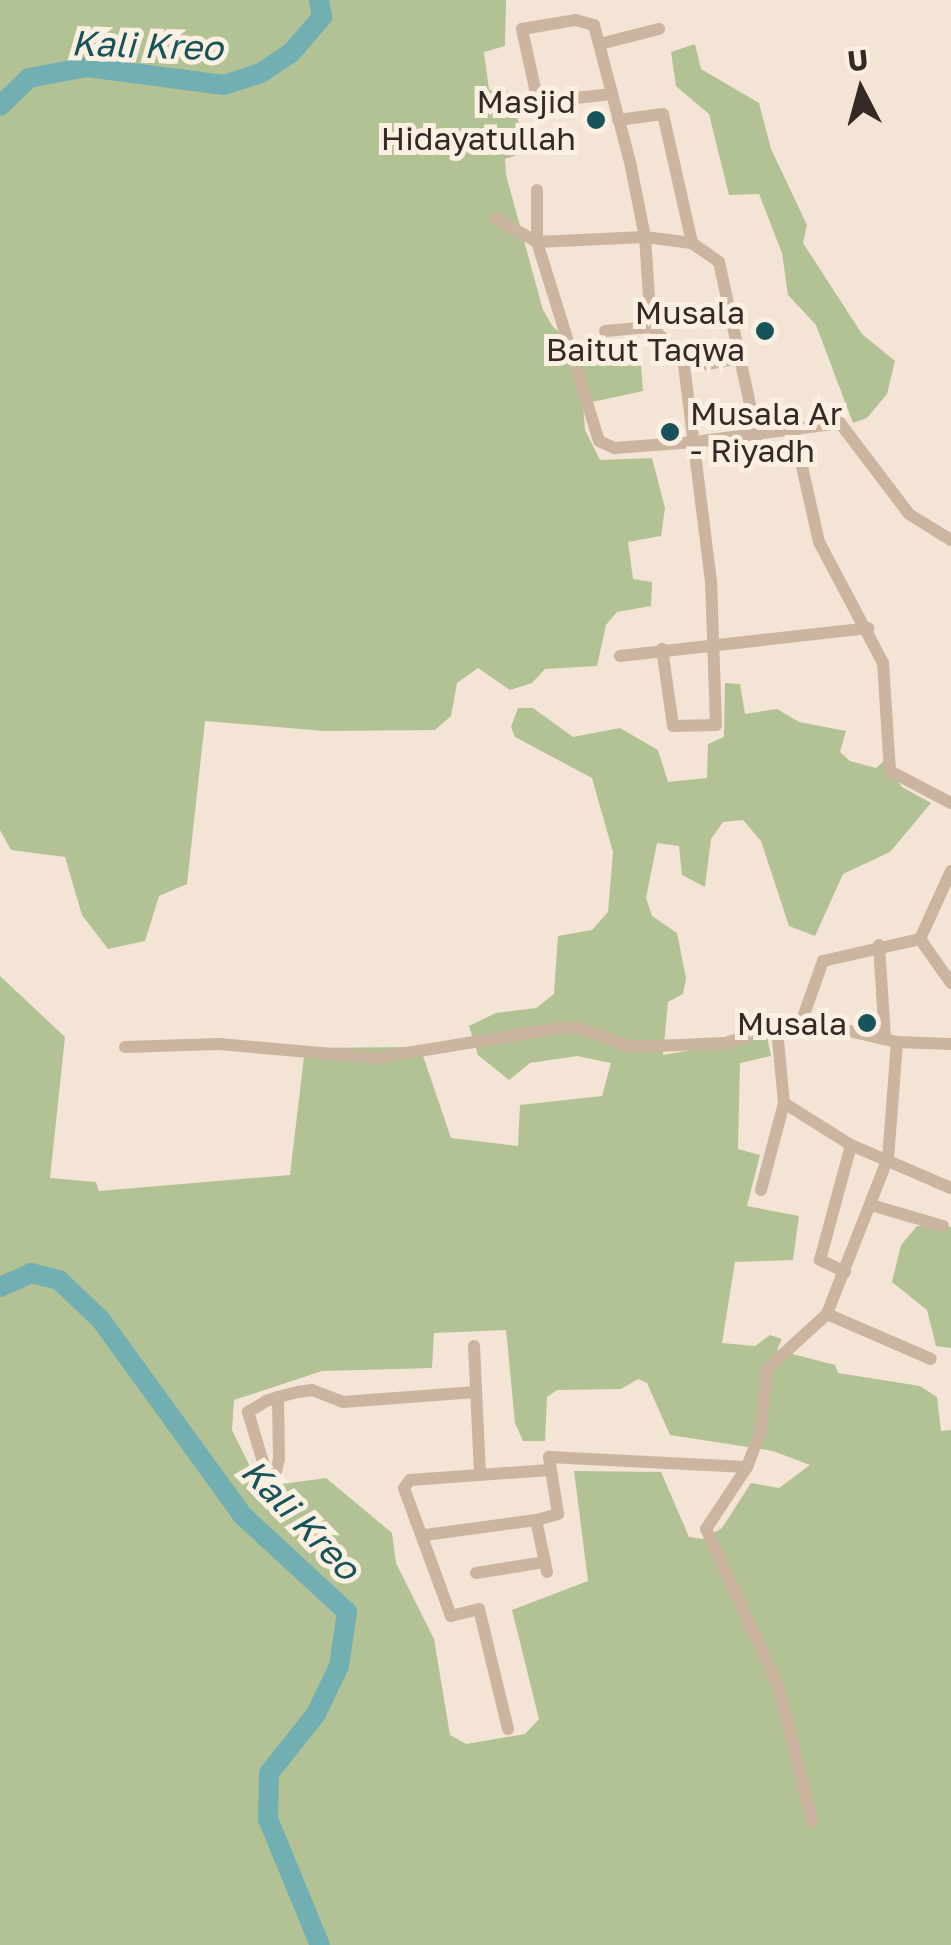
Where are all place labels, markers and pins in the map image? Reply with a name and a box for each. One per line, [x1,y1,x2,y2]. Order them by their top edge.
place label: Masjid Hidayatullah [381,83,576,158]
marker: Masjid Hidayatullah [585,109,607,131]
place label: Musala Baitut Taqwa [546,294,745,369]
marker: Musala Baitut Taqwa [754,320,776,342]
place label: Musala Ar - Riyadh [690,395,842,470]
marker: Musala Ar - Riyadh [659,421,681,443]
place label: Musala [737,1004,847,1042]
marker: Musala [856,1012,878,1034]

